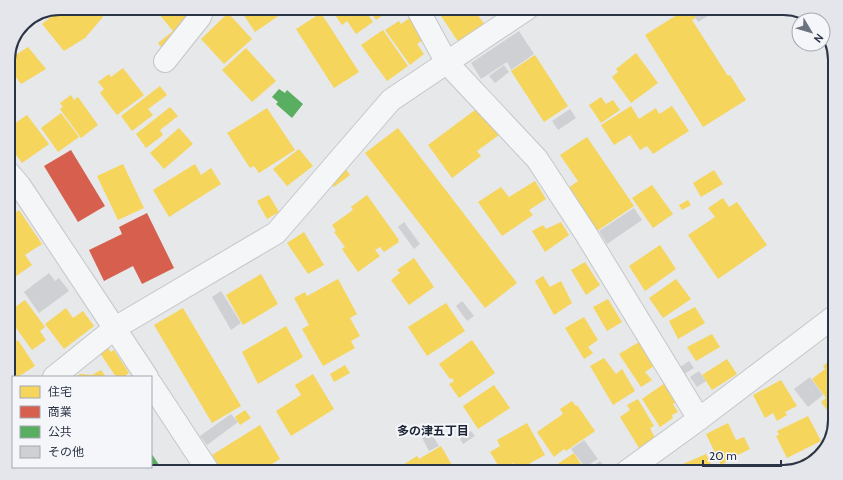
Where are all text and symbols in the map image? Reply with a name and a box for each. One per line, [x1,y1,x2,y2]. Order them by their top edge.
north arrow [791,12,831,52]
text: N [811,31,827,46]
legend [12,376,152,468]
text: 住宅 [48,384,72,399]
text: 商業 [48,404,72,419]
district label: 多の津五丁目 [397,423,469,438]
text: 公共 [48,424,72,439]
scale bar [703,442,781,468]
text: その他 [48,444,84,459]
text: 20 m [709,448,737,463]

